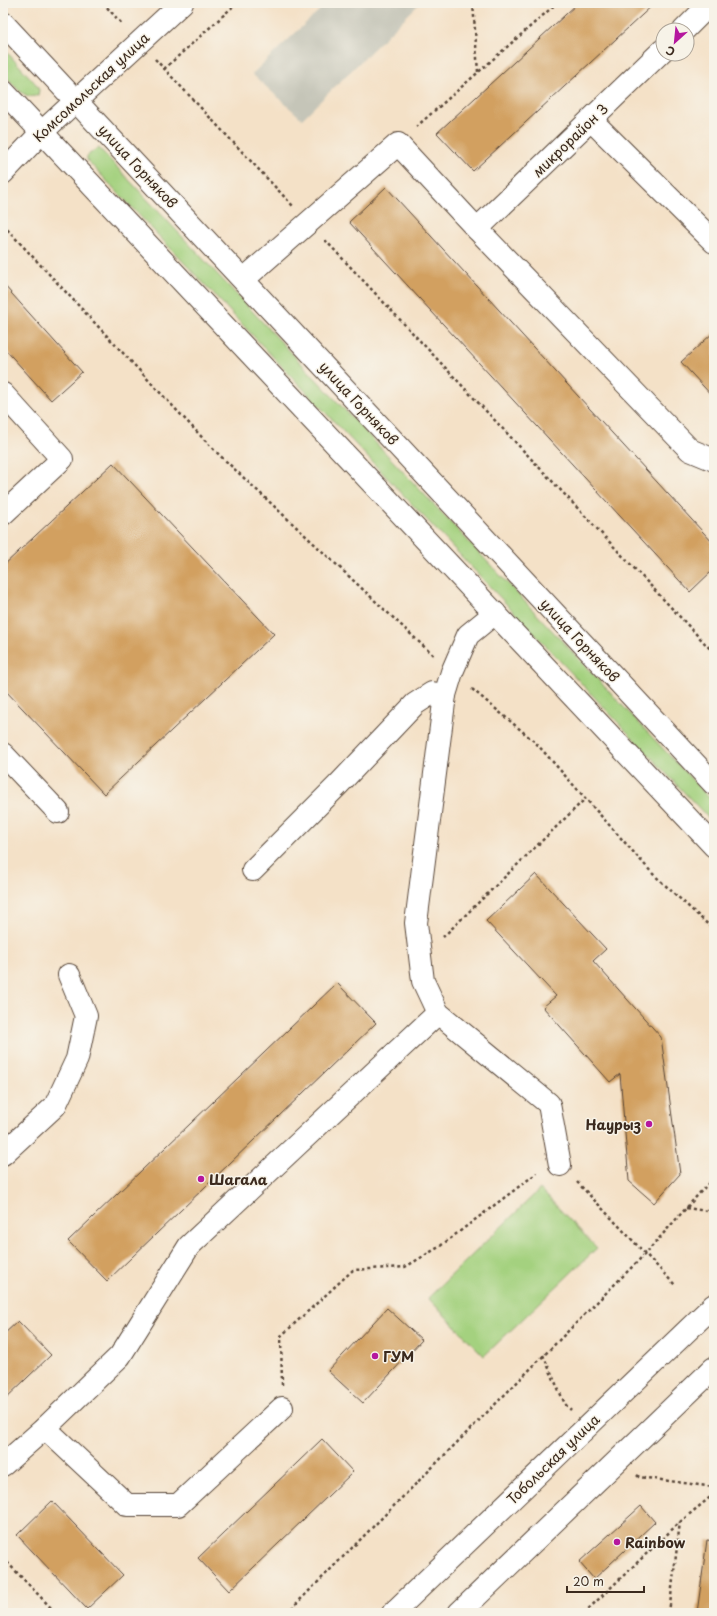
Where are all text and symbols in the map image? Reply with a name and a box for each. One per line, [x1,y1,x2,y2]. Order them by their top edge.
north arrow [655,22,695,62]
street label: Комсомольская улица [28,27,154,147]
text: С [663,42,678,61]
street label: микрорайон 3 [527,98,613,182]
street label: улица Горняков [94,119,182,213]
street label: улица Горняков [315,356,403,450]
street label: улица Горняков [536,593,624,687]
place label: Наурыз [585,1114,641,1135]
marker: Наурыз [644,1119,654,1129]
place label: Шагала [209,1169,268,1190]
marker: Шагала [196,1174,206,1184]
place label: ГУМ [383,1346,414,1367]
marker: ГУМ [370,1351,380,1361]
street label: Тобольская улица [502,1409,604,1509]
place label: Rainbow [625,1532,685,1553]
marker: Rainbow [612,1537,622,1547]
scale bar [567,1568,644,1594]
text: 20 m [573,1572,604,1590]

